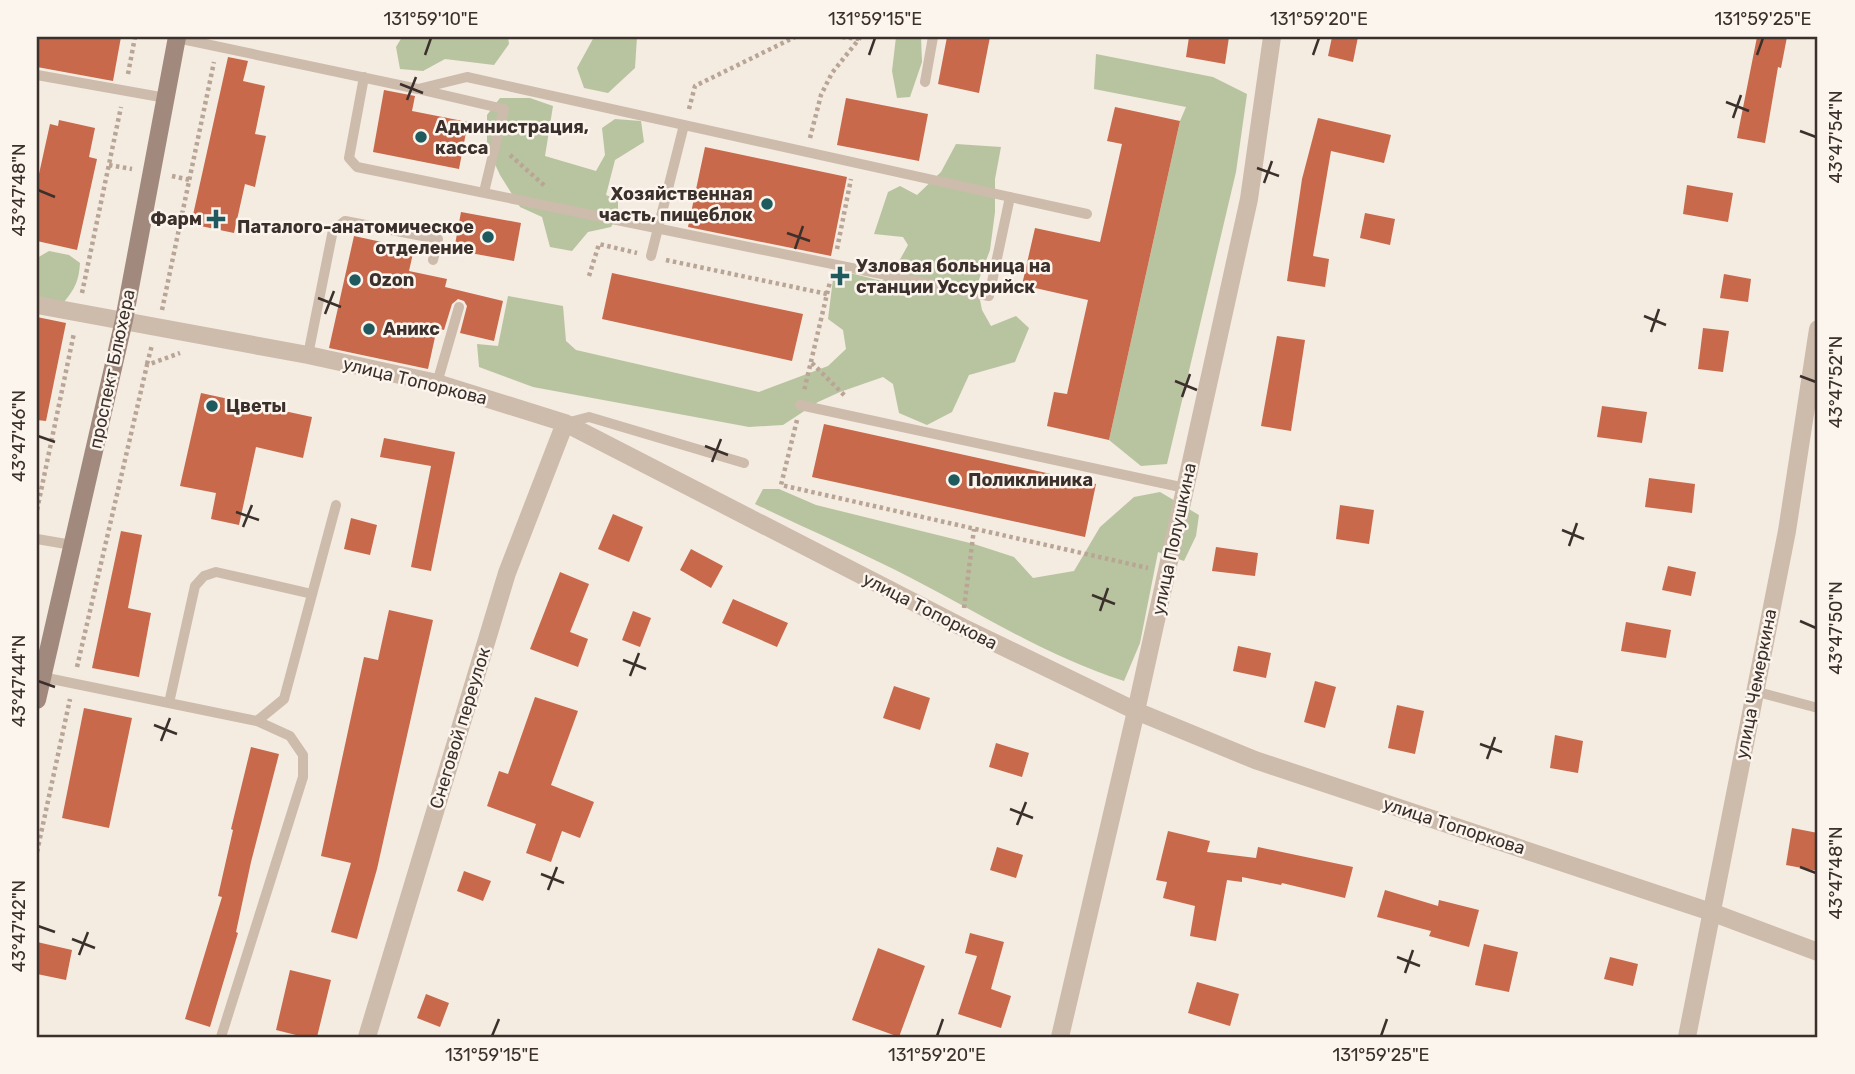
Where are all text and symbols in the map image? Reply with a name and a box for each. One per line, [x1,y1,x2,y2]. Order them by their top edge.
text: 131°59'10"E [384,8,478,30]
text: 131°59'15"E [828,8,922,30]
text: 131°59'20"E [1270,8,1368,30]
text: 131°59'25"E [1714,8,1812,30]
text: 43°47'54"N [1825,91,1847,183]
place label: Администрация, касса [435,116,589,159]
marker: Администрация, касса [413,129,429,145]
text: 43°47'48"N [8,143,30,237]
place label: Хозяйственная часть, пищеблок [599,183,753,226]
marker: Хозяйственная часть, пищеблок [759,196,775,212]
place label: Фарм [150,208,202,230]
marker: Фарм [208,211,224,227]
place label: Паталого-анатомическое отделение [237,216,474,259]
marker: Паталого-анатомическое отделение [480,229,496,245]
place label: Узловая больница на станции Уссурийск [856,255,1051,298]
marker: Узловая больница на станции Уссурийск [830,266,850,286]
place label: Ozon [369,269,414,291]
marker: Ozon [347,272,363,288]
street label: проспект Блюхера [84,287,140,451]
place label: Аникс [383,318,440,340]
marker: Аникс [361,321,377,337]
text: 43°47'52"N [1825,336,1847,428]
street label: улица Топоркова [340,352,490,410]
text: 43°47'46"N [8,390,30,482]
place label: Цветы [226,395,286,417]
marker: Цветы [204,398,220,414]
street label: улица Полушкина [1147,461,1201,617]
place label: Поликлиника [968,469,1093,491]
marker: Поликлиника [946,472,962,488]
street label: улица Топоркова [859,568,1001,654]
text: 43°47'50"N [1825,581,1847,675]
street label: улица Чемеркина [1731,607,1781,761]
text: 43°47'44"N [8,635,30,727]
street label: Снеговой переулок [425,644,495,811]
street label: улица Топоркова [1380,793,1528,859]
text: 43°47'48"N [1825,826,1847,920]
text: 43°47'42"N [8,880,30,972]
text: 131°59'15"E [445,1044,539,1066]
text: 131°59'20"E [888,1044,986,1066]
text: 131°59'25"E [1332,1044,1430,1066]

